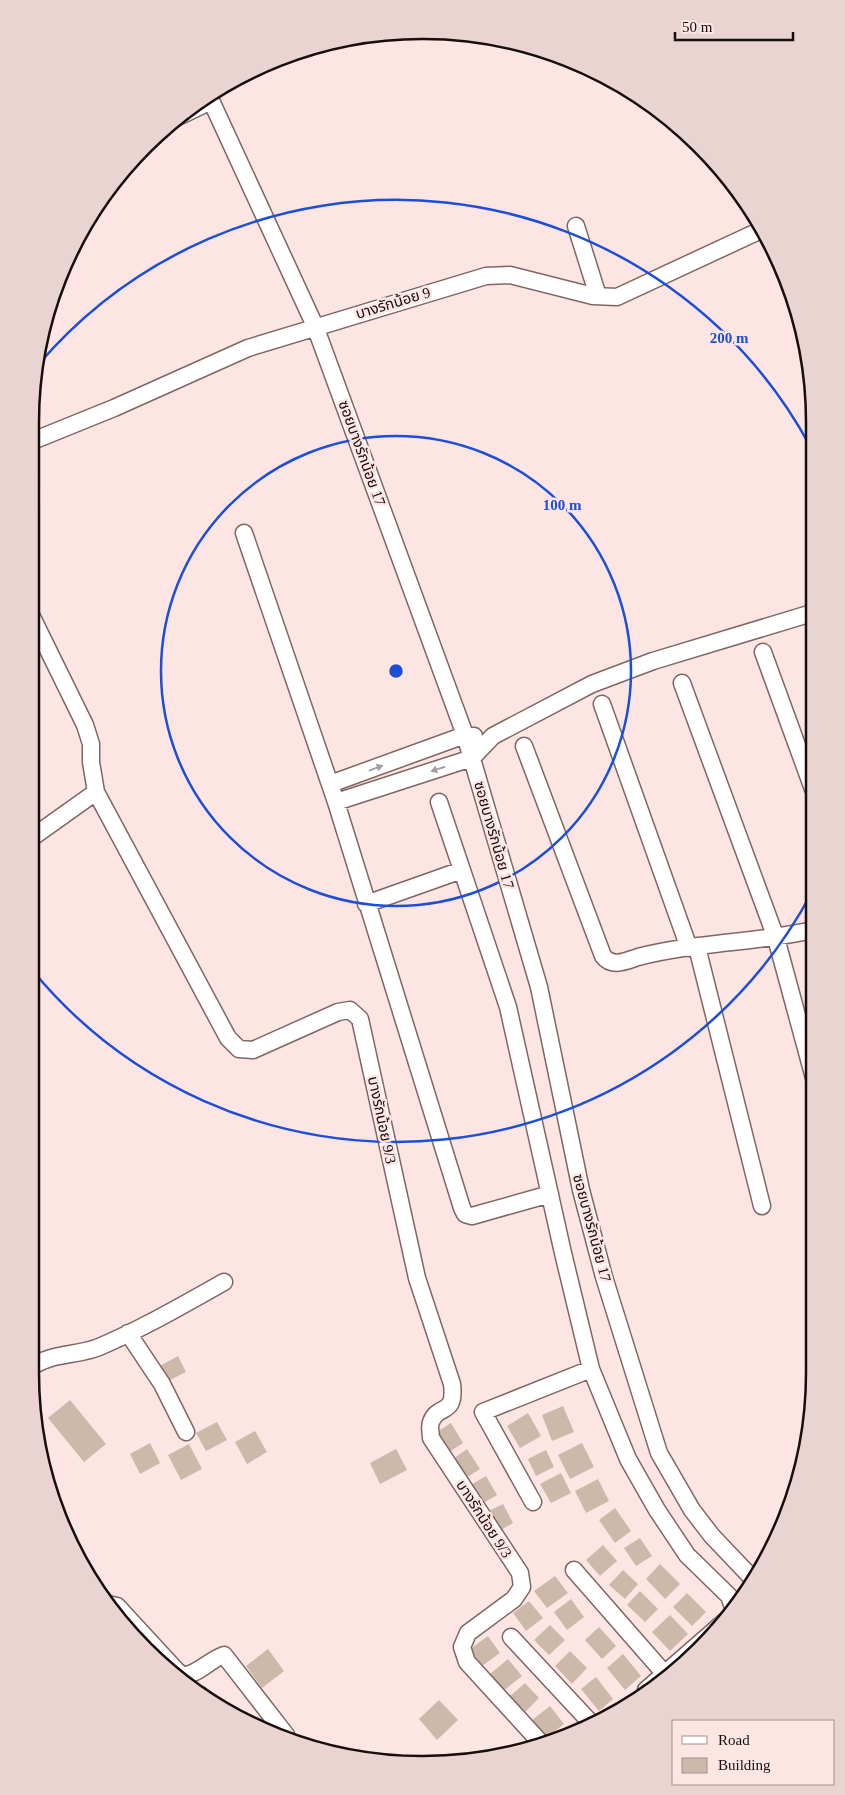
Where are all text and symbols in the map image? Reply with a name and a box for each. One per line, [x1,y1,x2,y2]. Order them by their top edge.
scale bar [675,10,792,42]
text: 50 m [682,19,713,35]
street label: บางรักน้อย 9 [354,284,432,322]
text: 200 m [710,330,749,346]
street label: ซอยบางรักน้อย 17 [336,398,389,508]
text: 100 m [543,497,582,513]
centre of rings [387,662,405,680]
one-way arrow [369,764,384,772]
one-way arrow [430,766,445,773]
street label: ซอยบางรักน้อย 17 [471,780,517,891]
street label: บางรักน้อย 9/3 [365,1075,399,1165]
street label: ซอยบางรักน้อย 17 [570,1172,614,1284]
street label: บางรักน้อย 9/3 [453,1477,515,1561]
legend [672,1720,835,1785]
text: Road [718,1732,750,1748]
text: Building [718,1757,771,1773]

